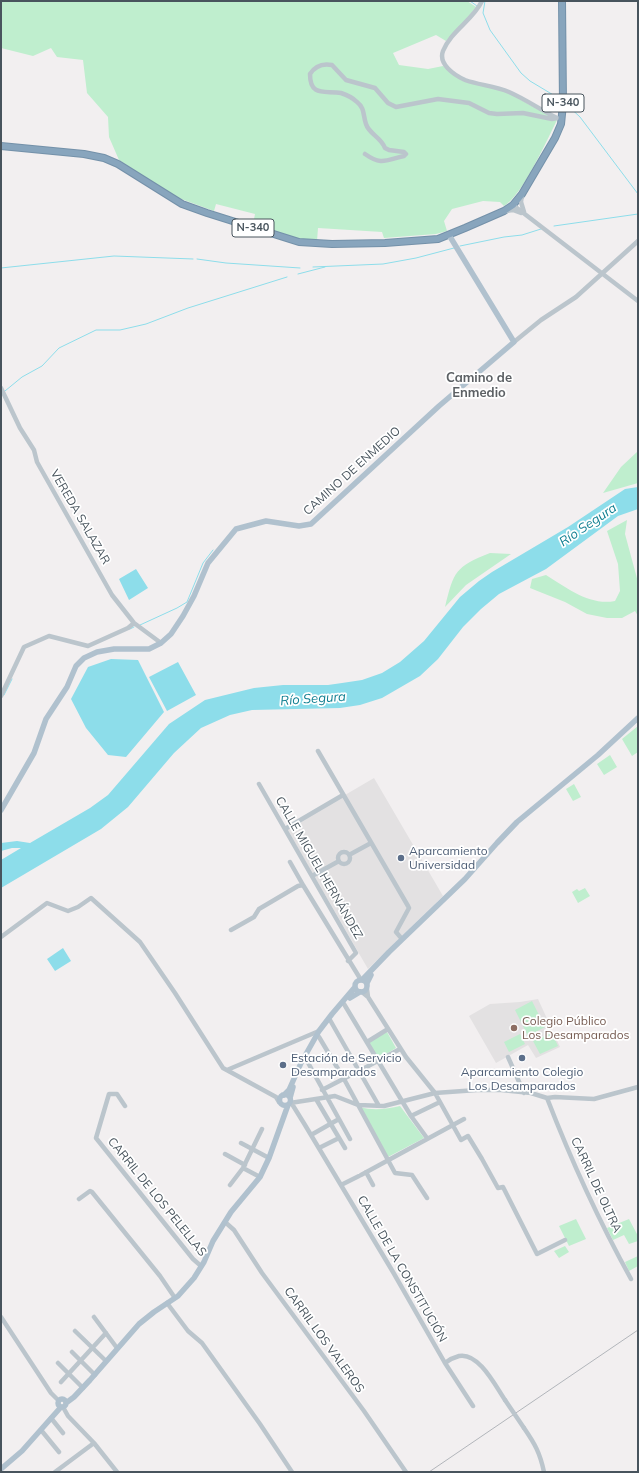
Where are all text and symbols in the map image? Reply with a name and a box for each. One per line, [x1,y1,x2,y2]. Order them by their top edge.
road number: N-340 [542,94,584,112]
road number: N-340 [232,219,274,237]
district label: Camino de Enmedio [446,370,512,401]
street label: CAMINO DE ENMEDIO [301,424,403,518]
street label: VEREDA SALAZAR [47,467,113,567]
water label: Río Segura [556,500,620,550]
water label: Río Segura [280,689,346,709]
street label: CALLE MIGUEL HERNÁNDEZ [272,794,366,942]
place label: Aparcamiento Universidad [409,844,488,872]
marker: Aparcamiento Universidad [396,853,406,863]
place label: Colegio Público Los Desamparados [522,1014,629,1042]
marker: Colegio Público Los Desamparados [509,1023,519,1033]
place label: Estación de Servicio Desamparados [291,1051,402,1079]
marker: Aparcamiento Colegio Los Desamparados [517,1053,527,1063]
marker: Estación de Servicio Desamparados [278,1060,288,1070]
place label: Aparcamiento Colegio Los Desamparados [461,1065,583,1093]
street label: CARRIL DE LOS PELELLAS [105,1135,209,1259]
street label: CARRIL DE OLTRA [568,1135,624,1235]
street label: CALLE DE LA CONSTITUCIÓN [354,1193,450,1345]
street label: CARRIL LOS VALEROS [281,1284,367,1396]

